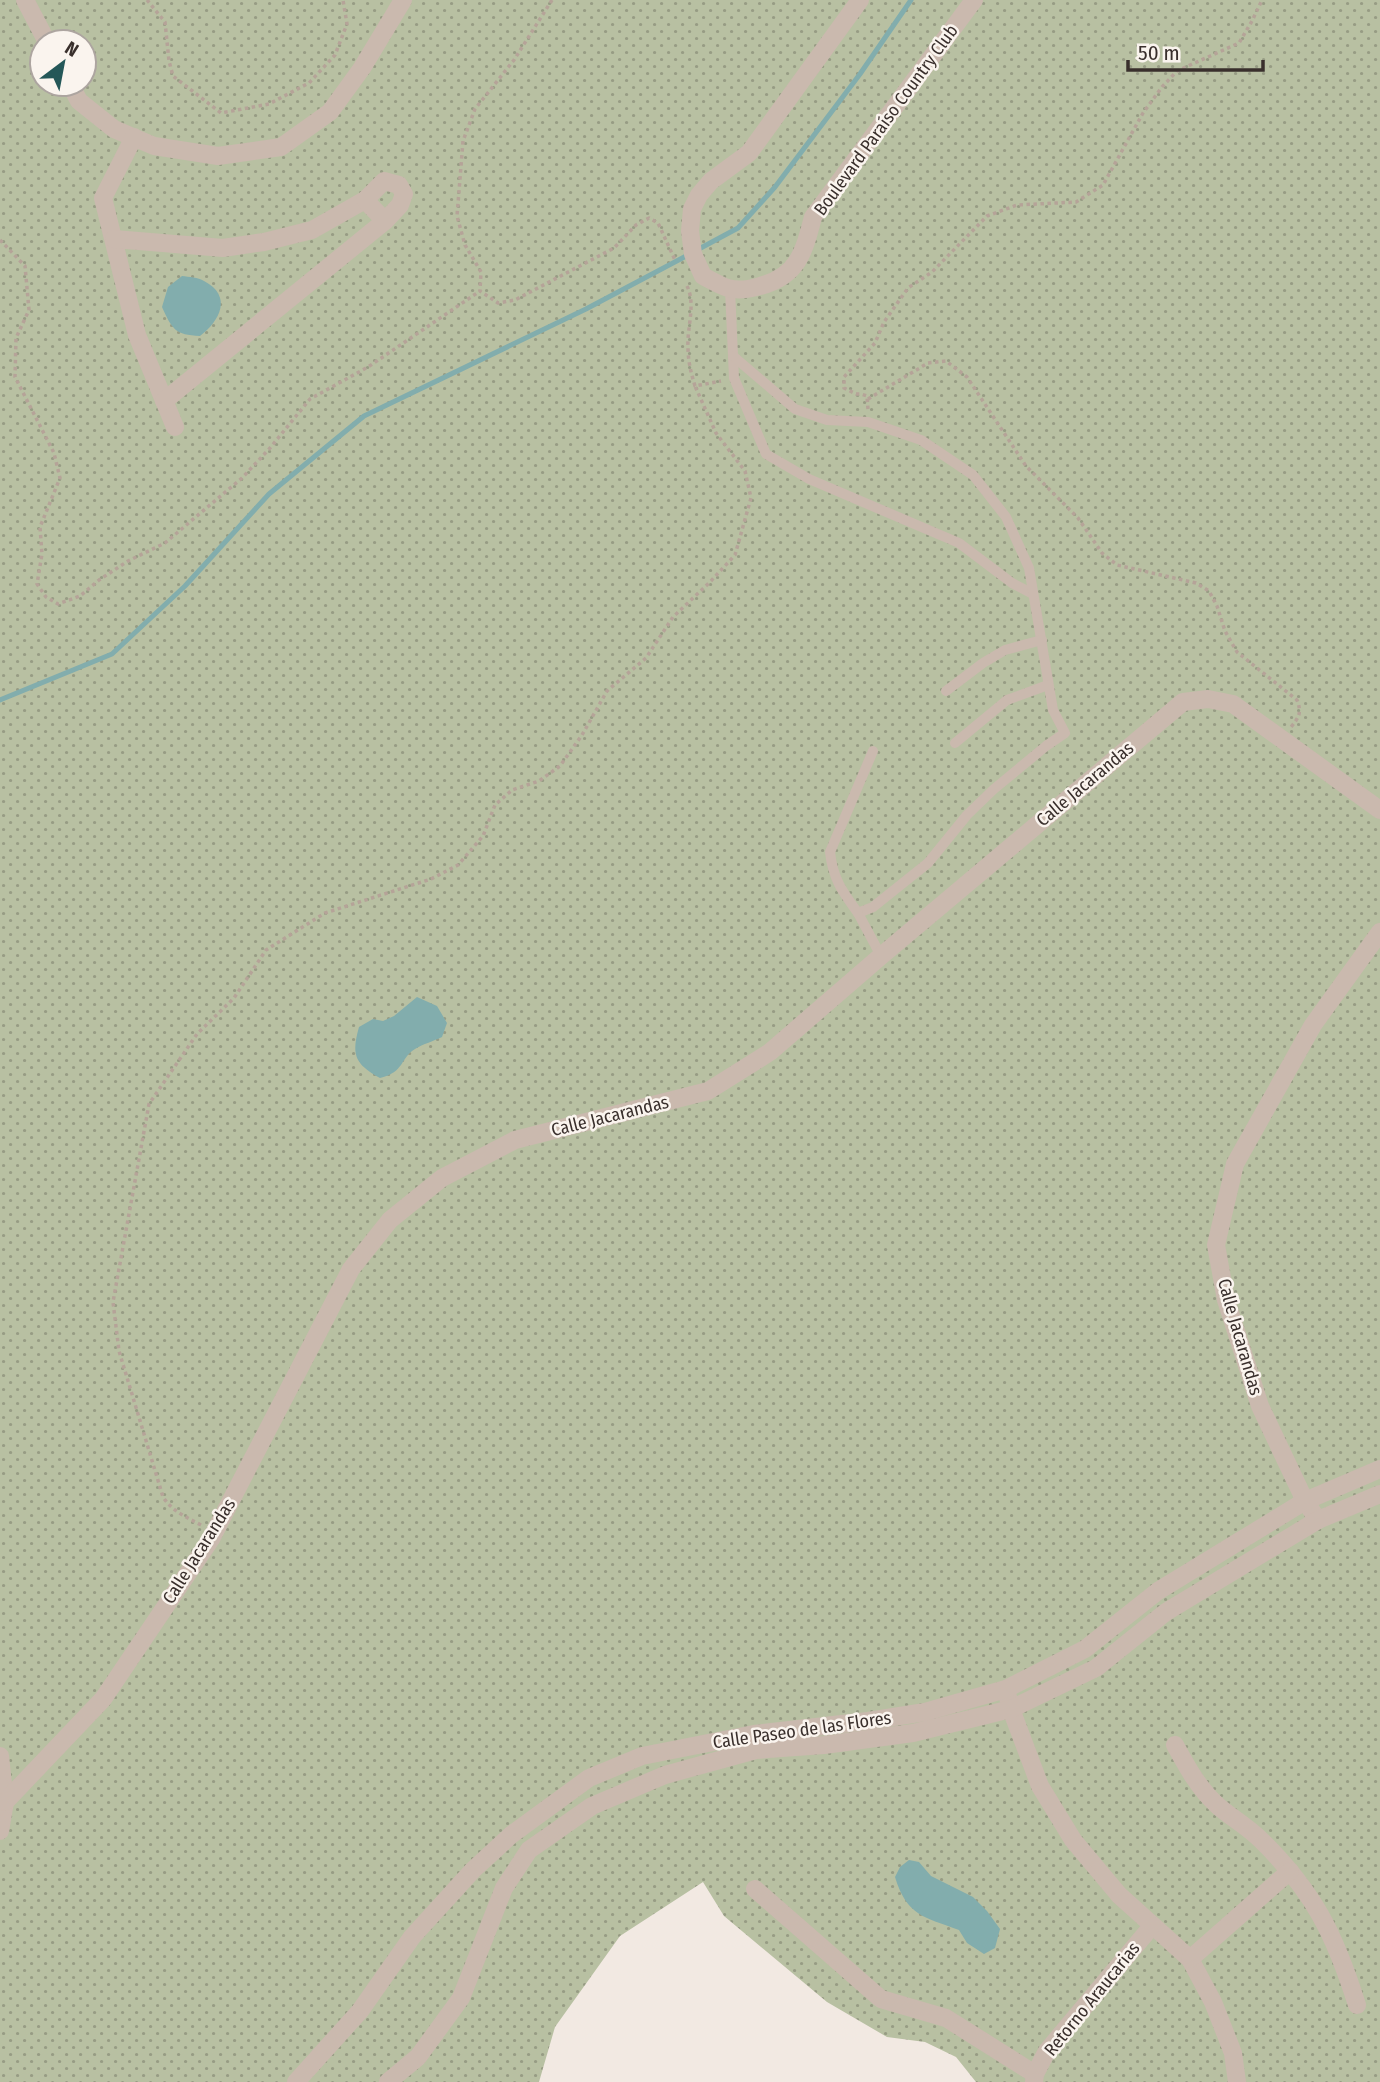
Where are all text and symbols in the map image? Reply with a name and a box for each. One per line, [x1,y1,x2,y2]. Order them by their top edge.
street label: Boulevard Paraíso Country Club [809,20,963,220]
north arrow [28,28,98,98]
scale bar [1128,28,1263,72]
text: N [61,36,83,62]
text: 50 m [1138,40,1180,66]
street label: Calle Jacarandas [1032,737,1138,831]
street label: Calle Jacarandas [549,1091,671,1141]
street label: Calle Jacarandas [1213,1276,1267,1398]
street label: Calle Jacarandas [158,1494,240,1608]
street label: Calle Paseo de las Flores [711,1707,893,1753]
street label: Retorno Araucarias [1039,1937,1145,2060]

